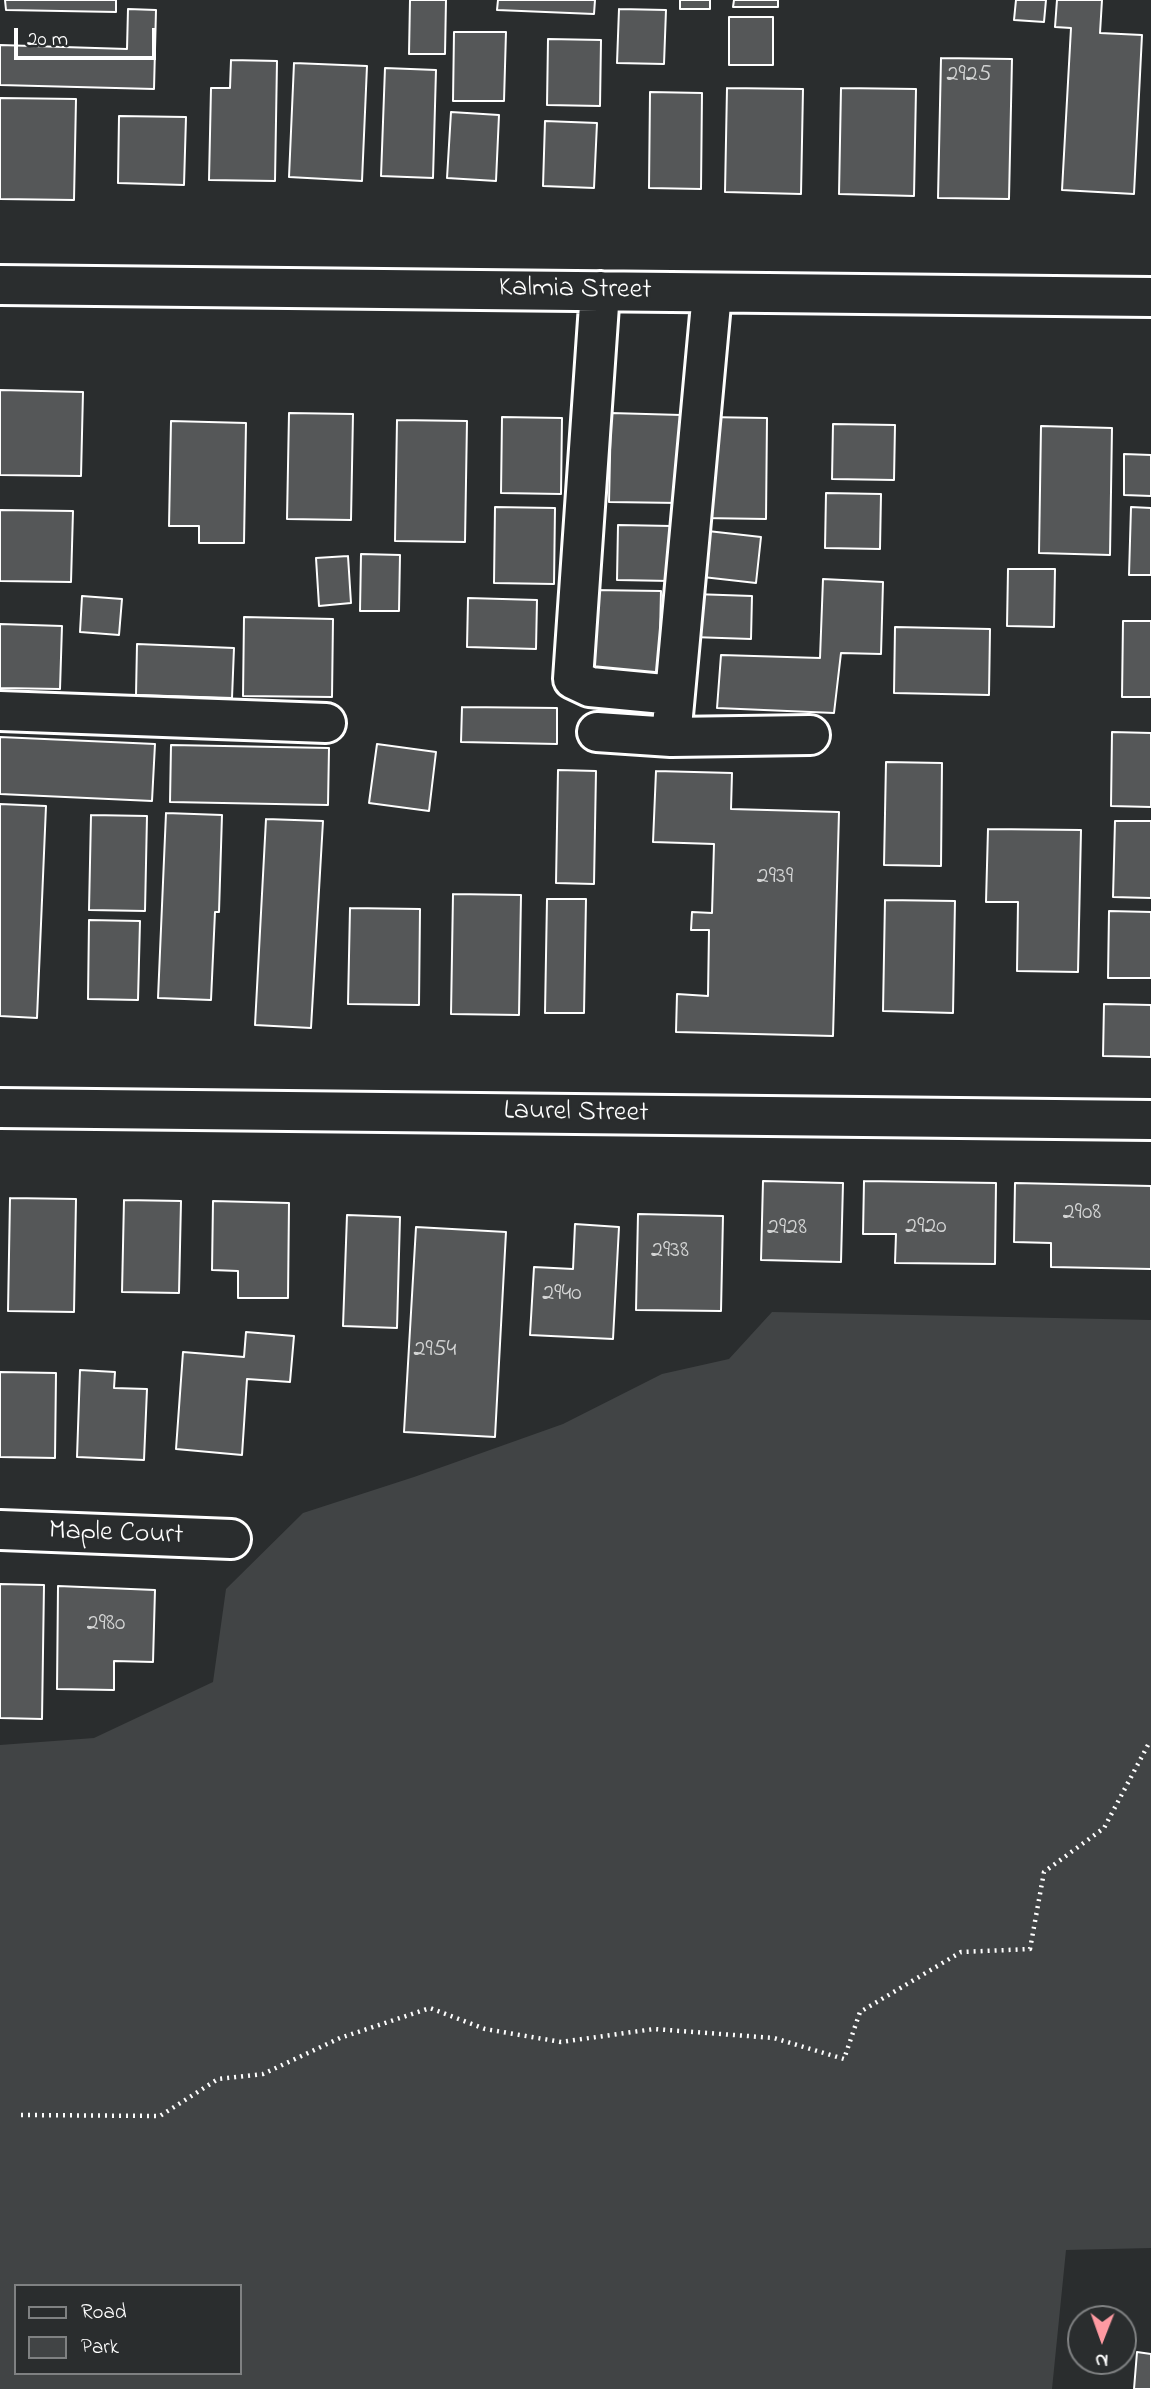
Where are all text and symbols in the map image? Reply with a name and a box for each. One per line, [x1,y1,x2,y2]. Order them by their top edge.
scale bar [18,14,159,58]
text: 20 m [27,25,68,55]
house number: 2925 [947,62,991,90]
street label: Kalmia Street [498,273,652,309]
house number: 2939 [757,864,793,892]
street label: Laurel Street [503,1096,649,1132]
house number: 2908 [1063,1200,1101,1228]
house number: 2920 [905,1214,947,1242]
house number: 2928 [767,1215,807,1243]
house number: 2938 [651,1238,689,1266]
house number: 2940 [542,1281,582,1309]
house number: 2954 [414,1337,456,1365]
street label: Maple Court [48,1516,184,1554]
house number: 2980 [87,1611,125,1639]
legend [14,2284,242,2375]
text: Road [81,2298,127,2328]
north arrow [1067,2305,1137,2375]
text: Park [81,2333,119,2363]
text: N [1095,2346,1108,2373]

